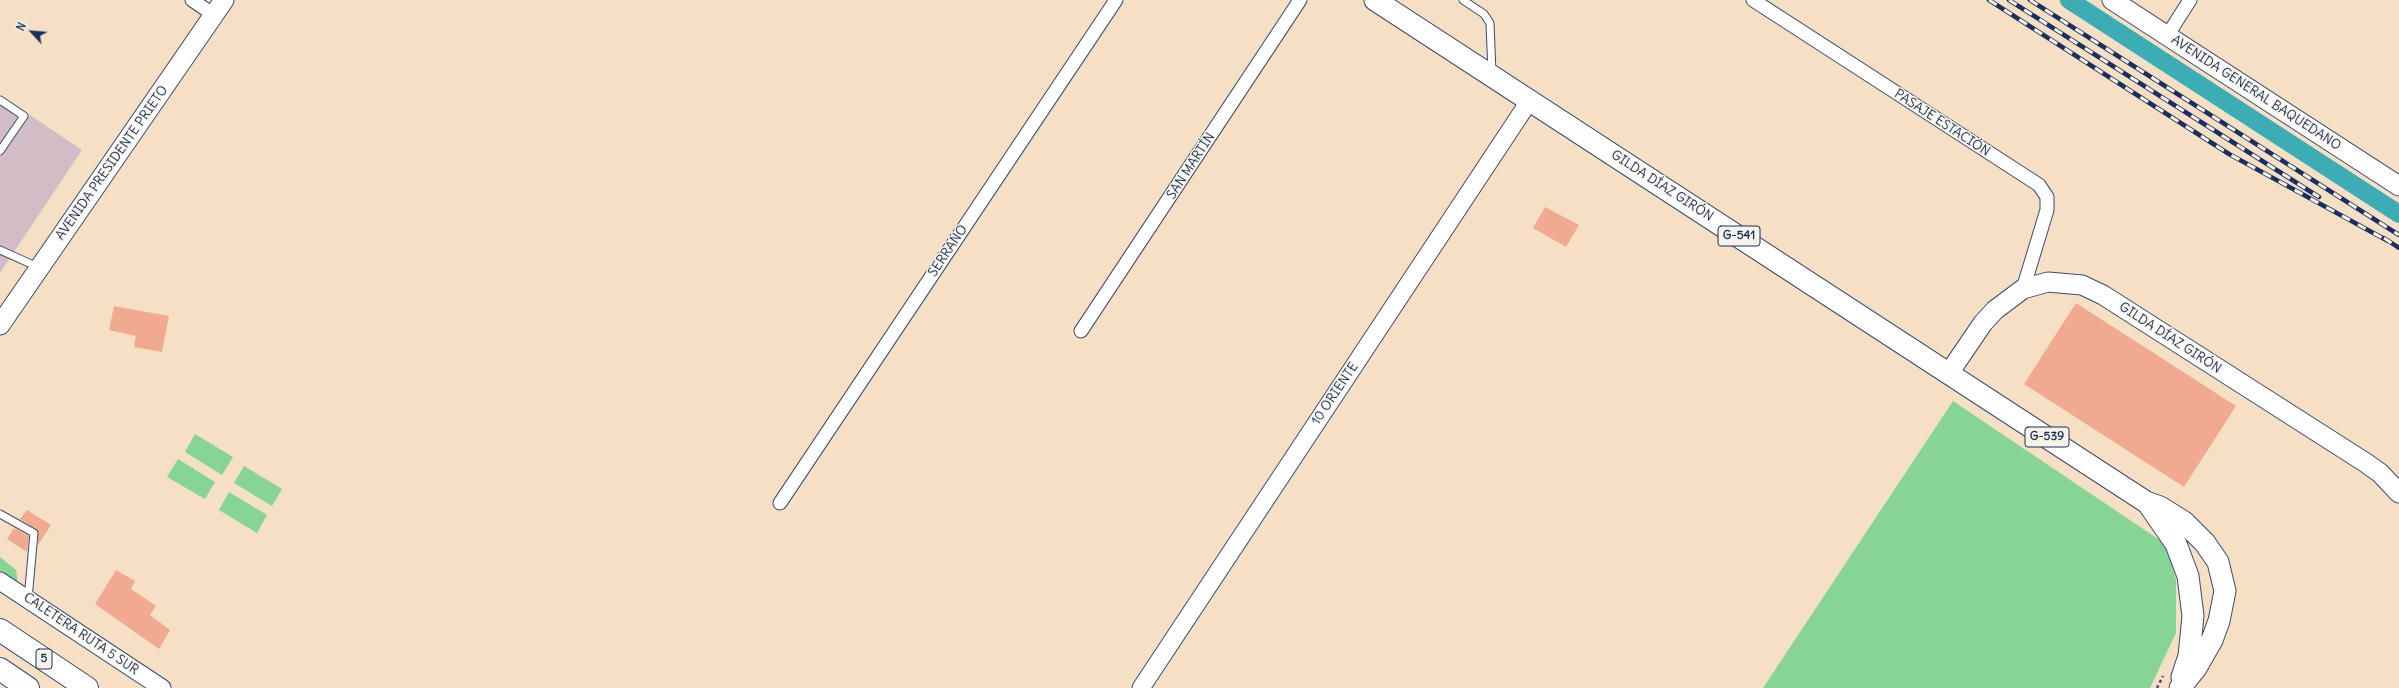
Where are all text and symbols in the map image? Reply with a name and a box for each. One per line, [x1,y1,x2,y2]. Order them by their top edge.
north arrow [12,12,52,52]
text: N [13,20,29,33]
street label: AVENIDA GENERAL BAQUEDANO [2168,32,2344,154]
street label: AVENIDA PRESIDENTE PRIETO [53,83,171,243]
street label: PASAJE ESTACIÓN [1891,86,1993,160]
street label: SAN MARTÍN [1164,130,1218,202]
street label: GILDA DÍAZ GIRÓN [1608,147,1716,225]
street label: SERRANO [925,222,971,280]
road number: G-541 [1718,226,1760,246]
street label: GILDA DÍAZ GIRÓN [2116,299,2224,377]
street label: 10 ORIENTE [1308,360,1362,428]
road number: G-539 [2025,427,2069,447]
street label: CALETERA RUTA 5 SUR [20,590,142,678]
road number: 5 [36,649,52,669]

